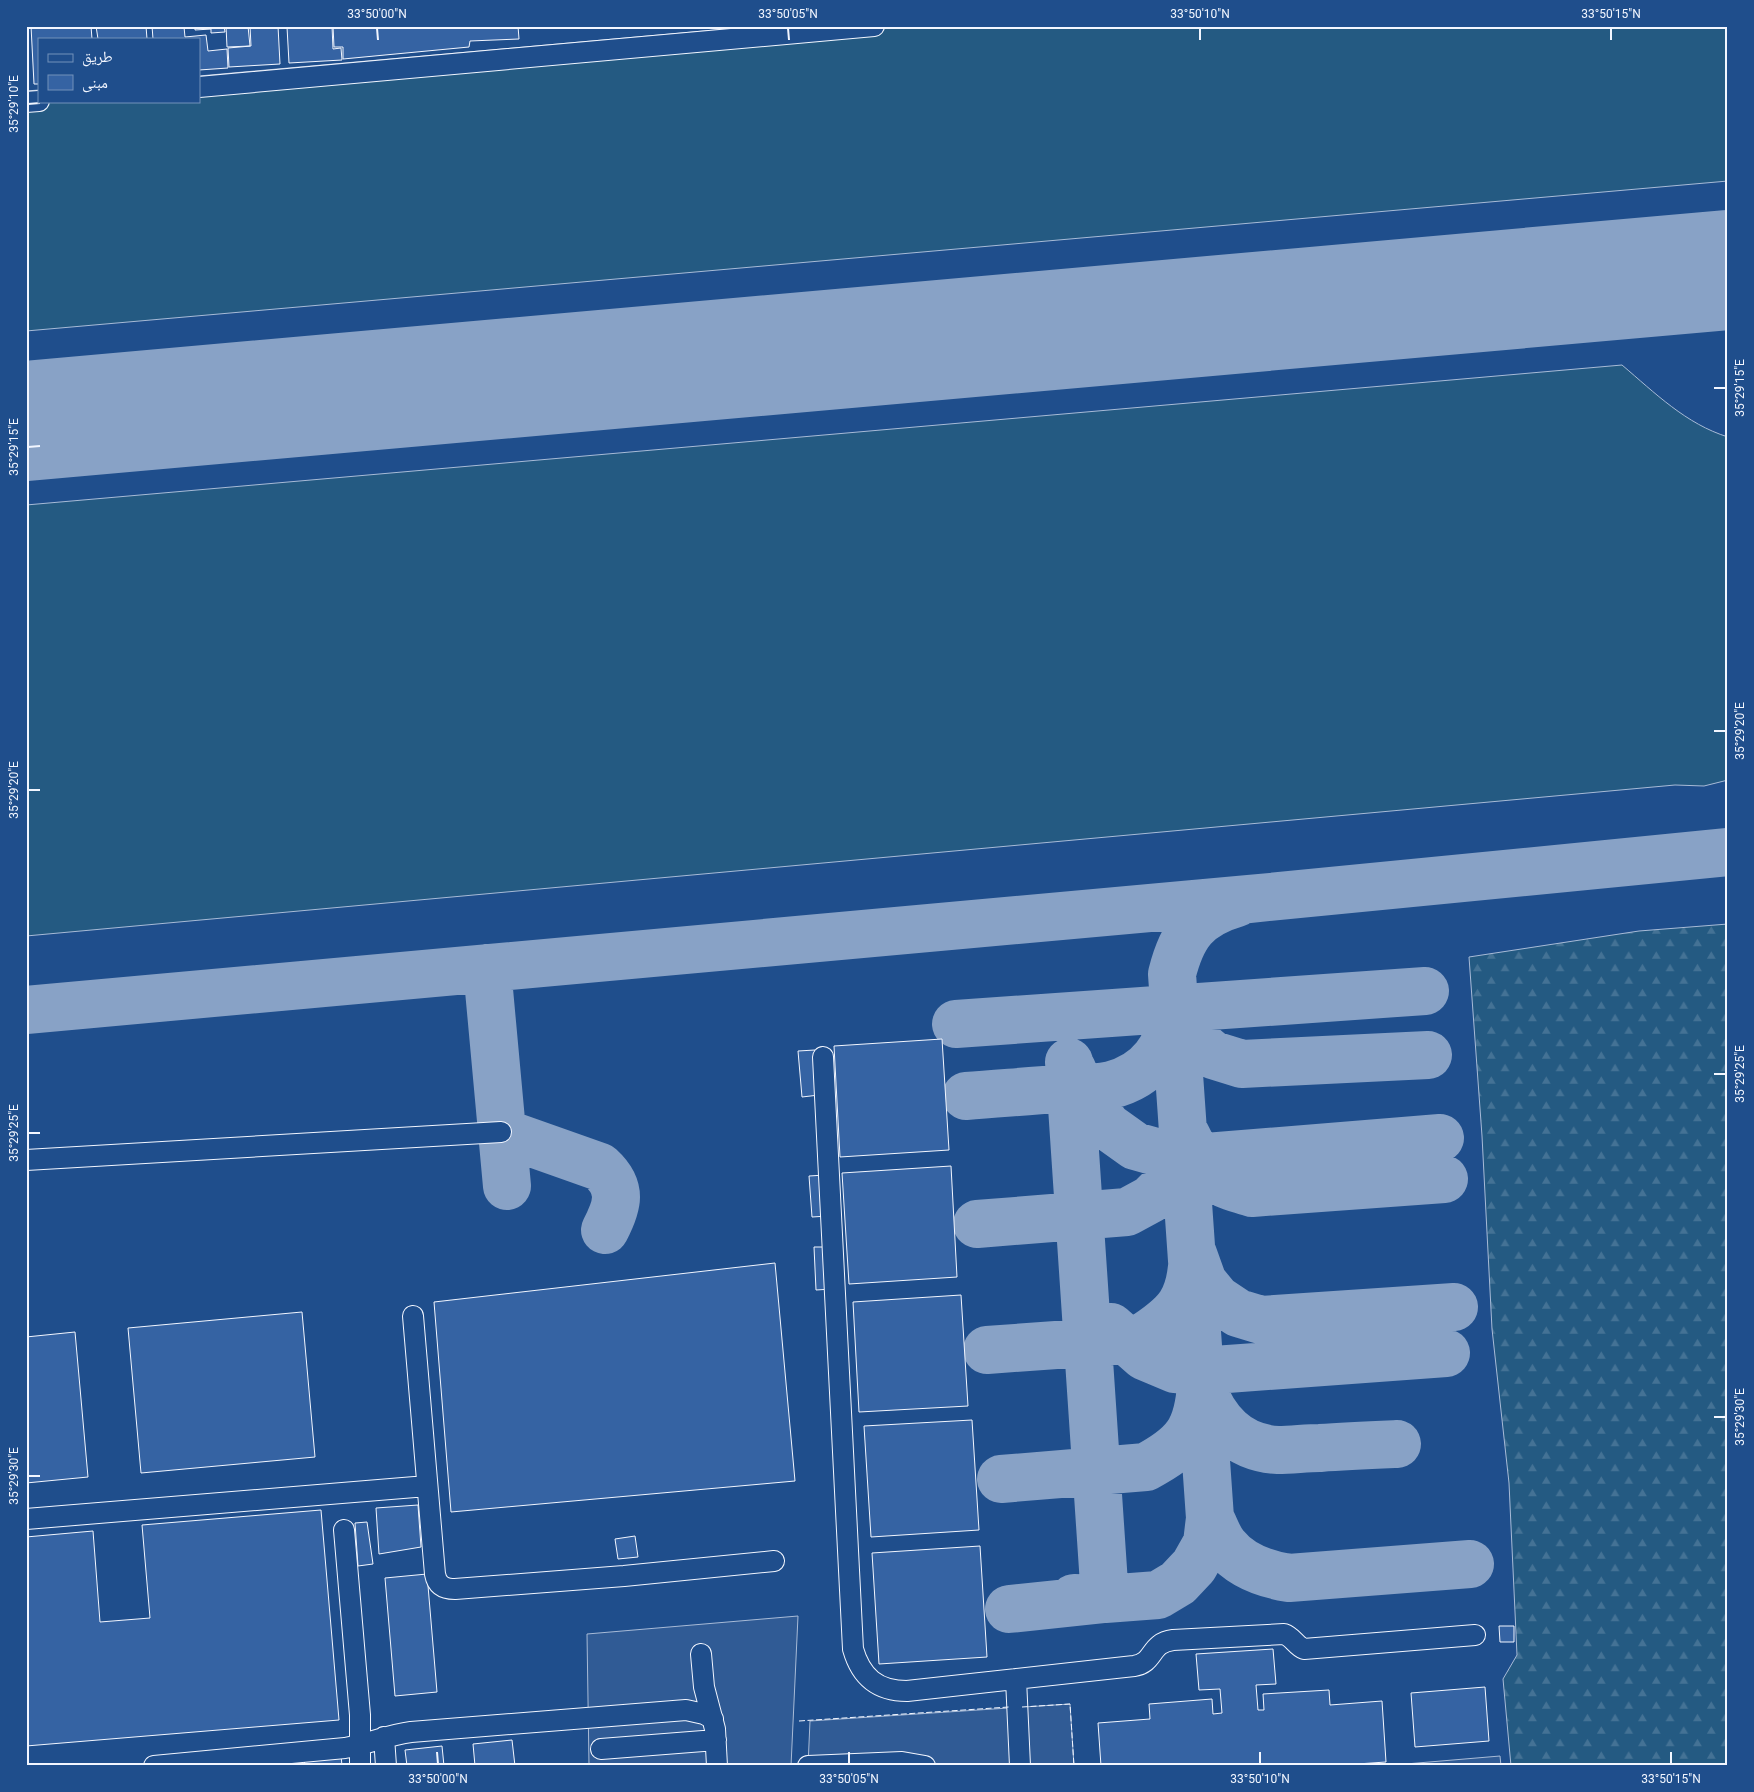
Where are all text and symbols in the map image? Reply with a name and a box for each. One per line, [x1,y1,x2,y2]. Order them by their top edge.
text: 33°50'00"N [347,7,407,21]
text: 33°50'05"N [758,7,818,21]
text: 33°50'10"N [1170,7,1230,21]
text: 33°50'15"N [1581,7,1641,21]
legend [38,38,200,102]
text: طريق [82,48,113,67]
text: مبنى [82,74,108,93]
text: 35°29'10"E [7,75,21,133]
text: 35°29'15"E [1733,359,1747,417]
text: 35°29'15"E [7,418,21,476]
text: 35°29'20"E [1733,702,1747,760]
text: 35°29'20"E [7,761,21,819]
text: 35°29'25"E [1733,1045,1747,1103]
text: 35°29'25"E [7,1104,21,1162]
text: 35°29'30"E [1733,1388,1747,1446]
text: 35°29'30"E [7,1447,21,1505]
text: 33°50'00"N [408,1772,468,1786]
text: 33°50'05"N [819,1772,879,1786]
text: 33°50'10"N [1230,1772,1290,1786]
text: 33°50'15"N [1641,1772,1701,1786]

